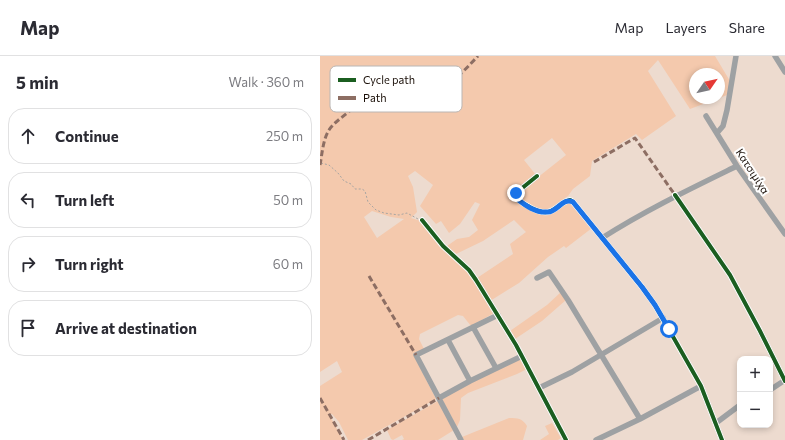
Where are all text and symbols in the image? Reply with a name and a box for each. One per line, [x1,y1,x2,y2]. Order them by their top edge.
text: Map [20,16,59,39]
text: Map [615,19,643,36]
text: Layers [665,19,707,36]
text: Share [729,19,765,36]
legend [330,66,462,112]
north arrow [689,68,725,104]
text: 5 min [16,72,59,93]
text: Cycle path [363,73,415,86]
text: Walk · 360 m [229,74,304,90]
text: Path [363,91,386,104]
icon: ahead [17,125,39,147]
text: Continue [55,127,119,145]
text: 250 m [266,128,303,144]
street label: Κατσιμίχα [734,146,773,196]
route end [507,184,525,202]
icon: left [17,189,39,211]
text: Turn left [55,191,114,209]
text: 50 m [273,192,303,208]
icon: right [17,253,39,275]
text: Turn right [55,255,124,273]
text: 60 m [273,256,303,272]
icon: arrive [17,317,39,339]
text: Arrive at destination [55,319,197,337]
route start [660,320,678,338]
map controls [737,356,773,428]
button: + [737,356,773,392]
button: − [737,392,773,428]

